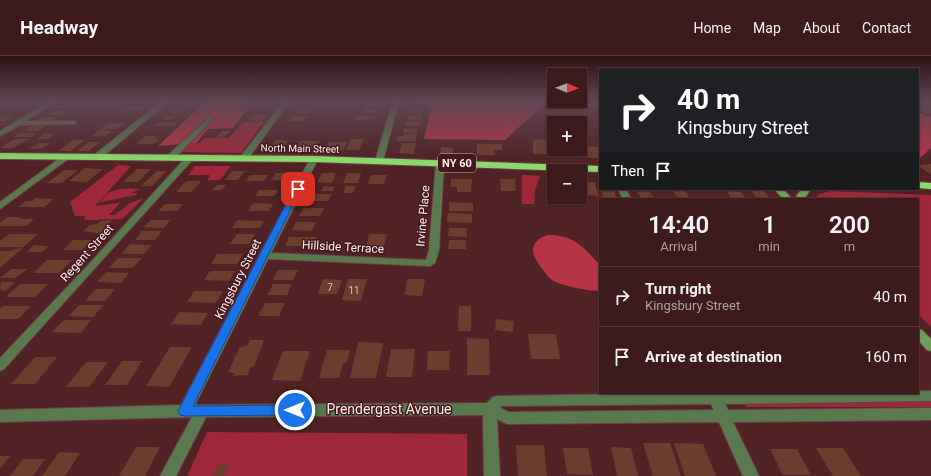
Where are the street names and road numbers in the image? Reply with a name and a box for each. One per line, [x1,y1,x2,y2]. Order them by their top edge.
street label: North Main Street [261,142,339,155]
road number: NY 60 [438,154,476,172]
street label: Irvine Place [413,185,433,247]
street label: Regent Street [58,221,116,284]
street label: Kingsbury Street [212,237,264,321]
street label: Hillside Terrace [302,238,384,256]
street label: Prendergast Avenue [326,401,452,417]

